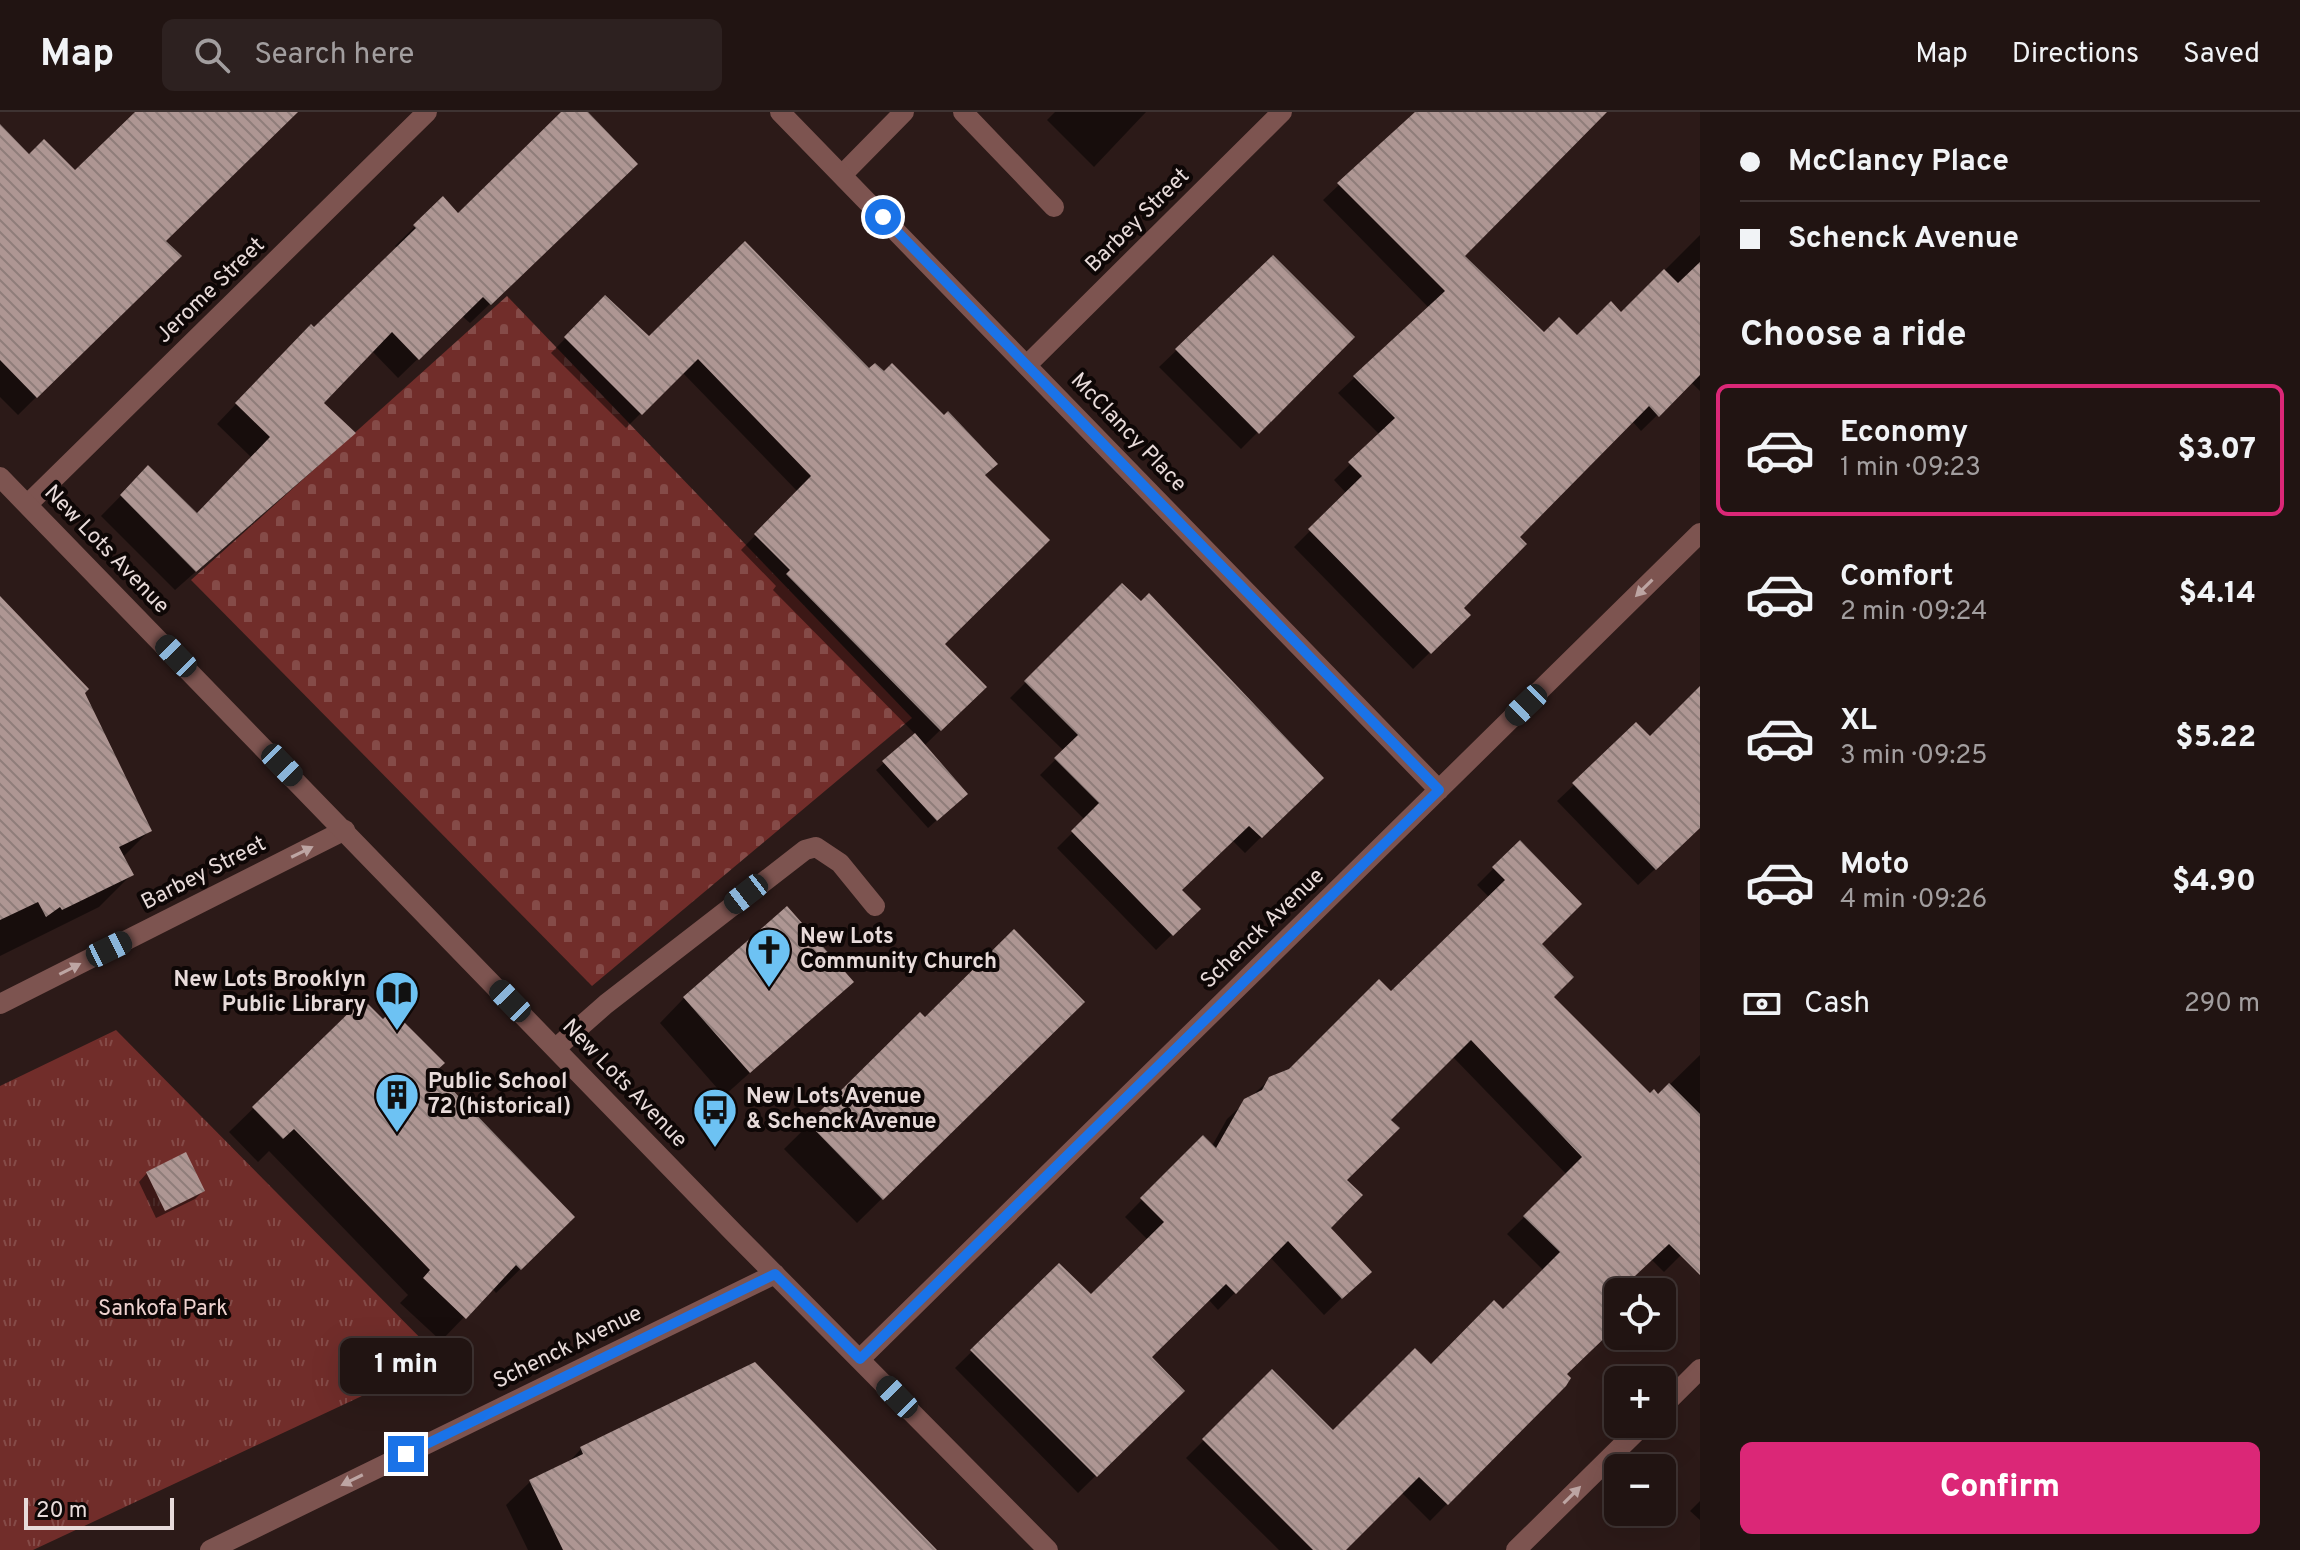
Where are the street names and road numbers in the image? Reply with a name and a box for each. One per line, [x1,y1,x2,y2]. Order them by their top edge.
street label: Barbey Street [1080,163,1196,279]
street label: Jerome Street [151,232,271,350]
street label: McClancy Place [1064,368,1192,498]
street label: New Lots Avenue [38,480,174,620]
street label: Barbey Street [137,831,271,917]
street label: Schenck Avenue [1195,863,1331,995]
street label: New Lots Avenue [556,1014,692,1154]
street label: Schenck Avenue [489,1300,647,1396]

